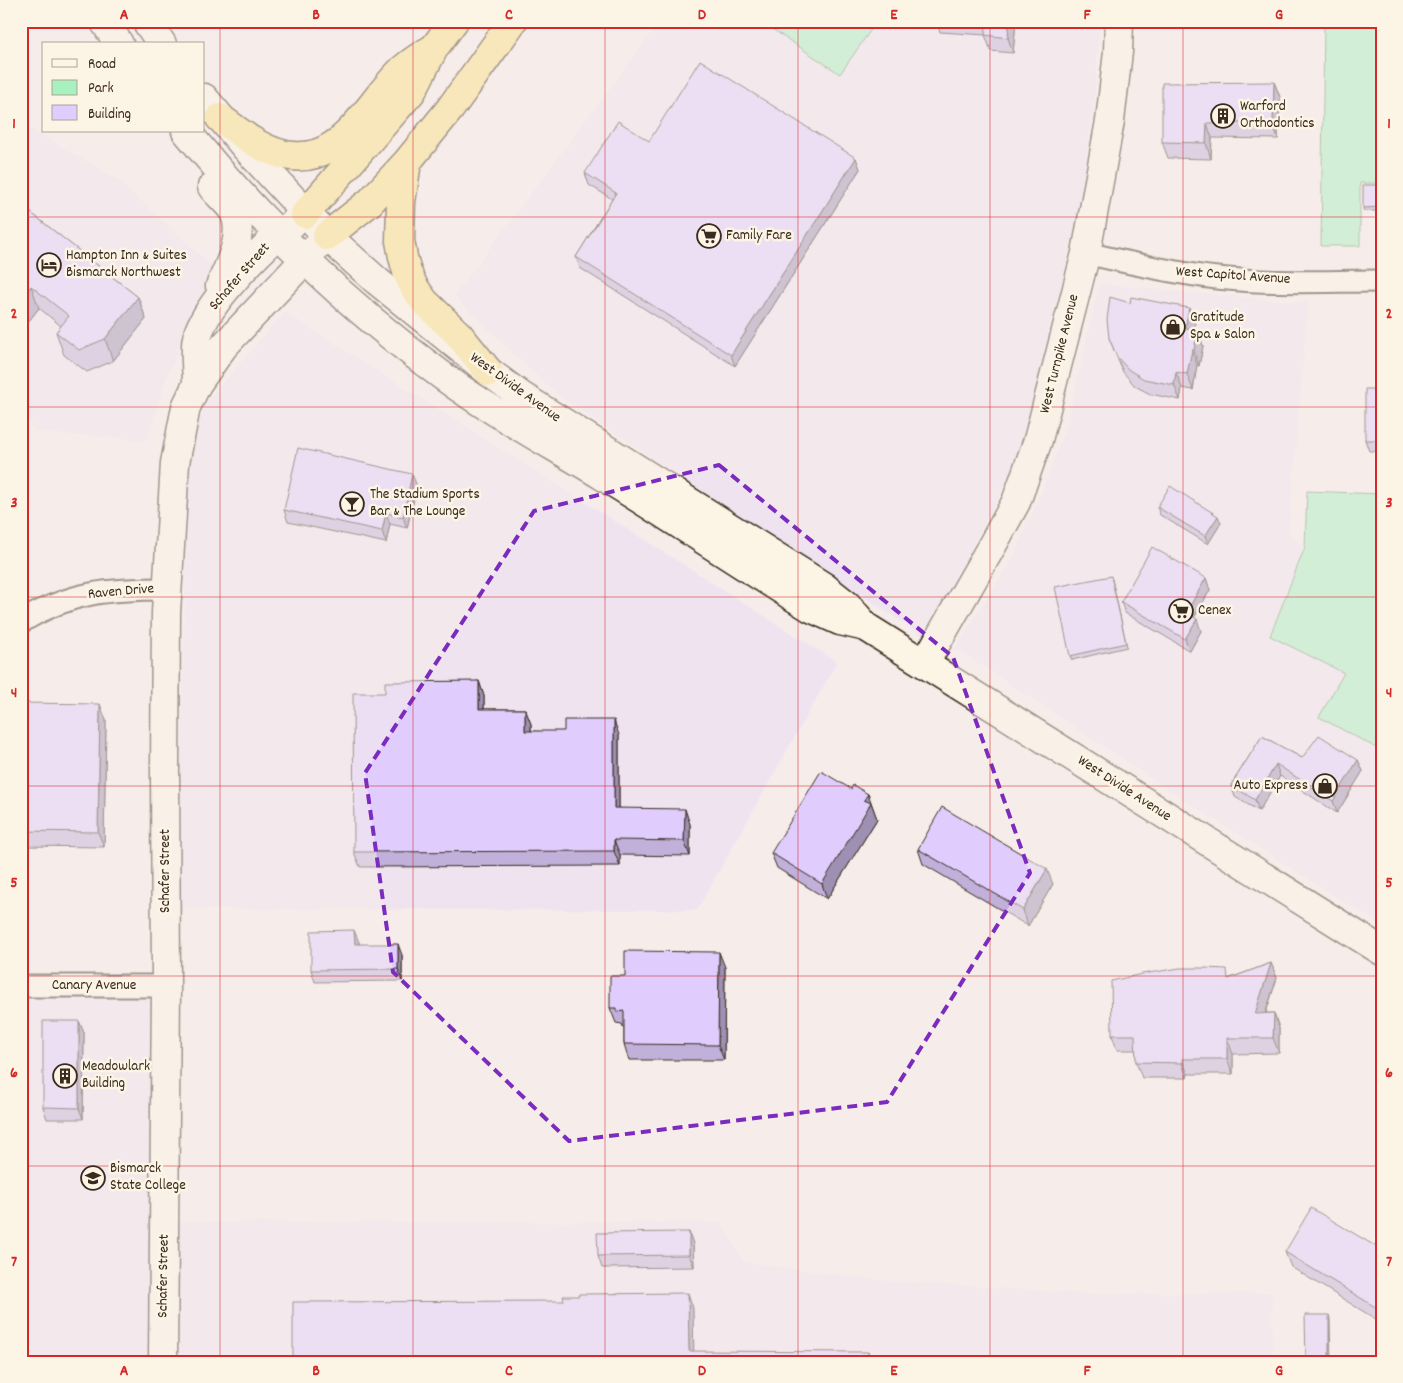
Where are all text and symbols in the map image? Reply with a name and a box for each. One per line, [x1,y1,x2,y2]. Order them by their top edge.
text: A [120,4,129,27]
text: B [312,4,320,27]
text: C [505,4,513,27]
text: D [698,4,707,27]
text: E [890,4,898,27]
text: F [1083,4,1091,27]
text: G [1275,4,1283,27]
legend [42,42,205,132]
text: Road [88,54,116,76]
text: Park [88,78,114,100]
place label: Warford Orthodontics [1240,96,1315,135]
building icon: Warford Orthodontics [1210,103,1236,129]
text: Building [88,104,131,126]
text: 1 [12,113,16,136]
text: 1 [1387,113,1391,136]
supermarket icon: Family Fare [696,223,722,249]
place label: Family Fare [726,225,792,247]
street label: Schafer Street [204,238,276,316]
place label: Hampton Inn & Suites Bismarck Northwest [66,245,187,284]
hotel icon: Hampton Inn & Suites Bismarck Northwest [36,252,62,278]
street label: West Capitol Avenue [1175,261,1291,291]
street label: West Turnpike Avenue [1035,292,1086,416]
text: 2 [11,303,18,326]
text: 2 [1386,303,1393,326]
place label: Gratitude Spa & Salon [1190,307,1255,346]
shop icon: Gratitude Spa & Salon [1160,314,1186,340]
street label: West Divide Avenue [465,347,566,429]
place label: The Stadium Sports Bar & The Lounge [370,484,480,523]
bar icon: The Stadium Sports Bar & The Lounge [339,491,365,517]
text: 3 [10,492,18,515]
text: 3 [1385,492,1393,515]
street label: Raven Drive [87,578,155,606]
supermarket icon: Cenex [1168,598,1194,624]
place label: Cenex [1198,600,1232,622]
text: 4 [11,682,17,705]
text: 4 [1386,682,1392,705]
street label: West Divide Avenue [1073,750,1176,828]
shop icon: Auto Express [1312,773,1338,799]
place label: Auto Express [1234,775,1308,797]
street label: Schafer Street [155,829,177,913]
text: 5 [10,872,18,895]
text: 5 [1385,872,1393,895]
street label: Canary Avenue [52,975,137,997]
place label: Meadowlark Building [82,1056,150,1095]
text: 6 [10,1062,18,1085]
text: 6 [1385,1062,1393,1085]
building icon: Meadowlark Building [52,1063,78,1089]
place label: Bismarck State College [110,1158,186,1197]
school or university icon: Bismarck State College [80,1165,106,1191]
street label: Schafer Street [152,1233,176,1318]
text: 7 [11,1251,17,1274]
text: 7 [1386,1251,1392,1274]
text: A [120,1360,129,1383]
text: B [312,1360,320,1383]
text: C [505,1360,513,1383]
text: D [698,1360,707,1383]
text: E [890,1360,898,1383]
text: F [1083,1360,1091,1383]
text: G [1275,1360,1283,1383]

